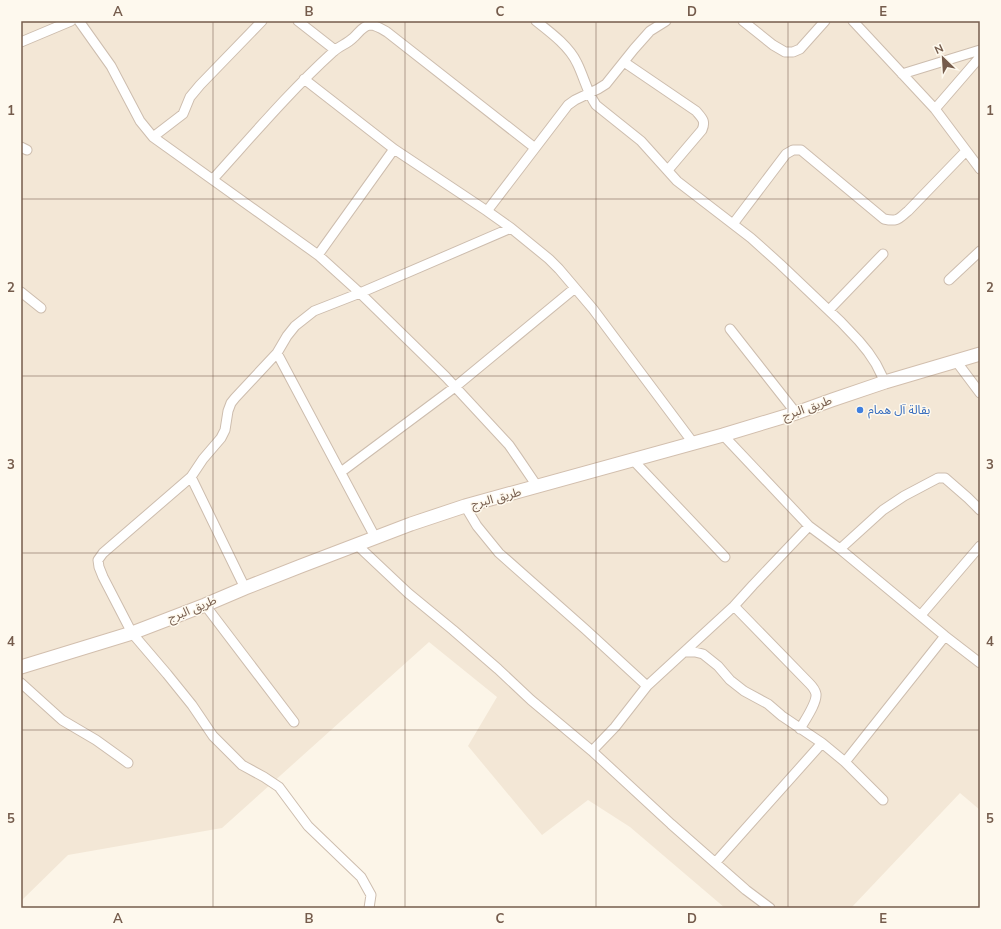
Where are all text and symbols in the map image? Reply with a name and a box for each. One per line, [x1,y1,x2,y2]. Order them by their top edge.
text: A [113,3,123,19]
text: B [305,3,314,19]
text: C [496,3,505,19]
text: D [687,3,697,19]
text: E [879,3,887,19]
north arrow [923,38,963,78]
text: N [932,41,945,57]
text: 1 [7,102,15,118]
text: 1 [986,102,994,118]
text: 2 [7,279,15,295]
text: 2 [986,279,994,295]
street label: طريق البرج [780,392,834,425]
place label: بقالة آل همام [868,402,930,419]
marker: بقالة آل همام [855,405,865,415]
text: 3 [7,456,15,472]
text: 3 [986,456,994,472]
street label: طريق البرج [469,484,523,513]
street label: طريق البرج [165,592,219,627]
text: 4 [7,633,15,649]
text: 4 [986,633,994,649]
text: 5 [7,810,15,826]
text: 5 [986,810,994,826]
text: A [113,910,123,926]
text: B [305,910,314,926]
text: C [496,910,505,926]
text: D [687,910,697,926]
text: E [879,910,887,926]

